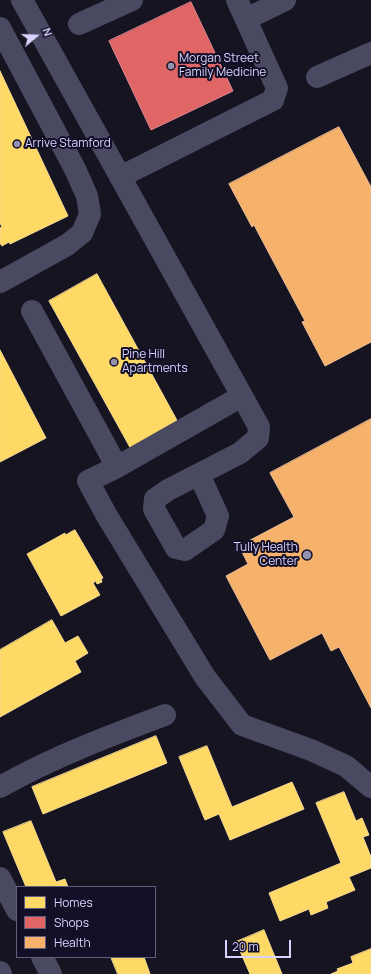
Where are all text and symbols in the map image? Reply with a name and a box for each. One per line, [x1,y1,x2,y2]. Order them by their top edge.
north arrow [16,16,56,56]
text: N [39,26,56,38]
place label: Morgan Street Family Medicine [179,52,266,80]
marker: Morgan Street Family Medicine [166,61,176,71]
place label: Arrive Stamford [25,137,111,151]
marker: Arrive Stamford [12,139,22,149]
place label: Pine Hill Apartments [122,348,188,376]
marker: Pine Hill Apartments [109,357,119,367]
place label: Tully Health Center [233,541,298,569]
marker: Tully Health Center [301,549,313,561]
legend [16,886,156,958]
text: Homes [54,894,93,911]
text: Shops [54,914,89,931]
scale bar [227,932,293,958]
text: Health [54,934,91,951]
text: 20 m [232,938,259,955]

